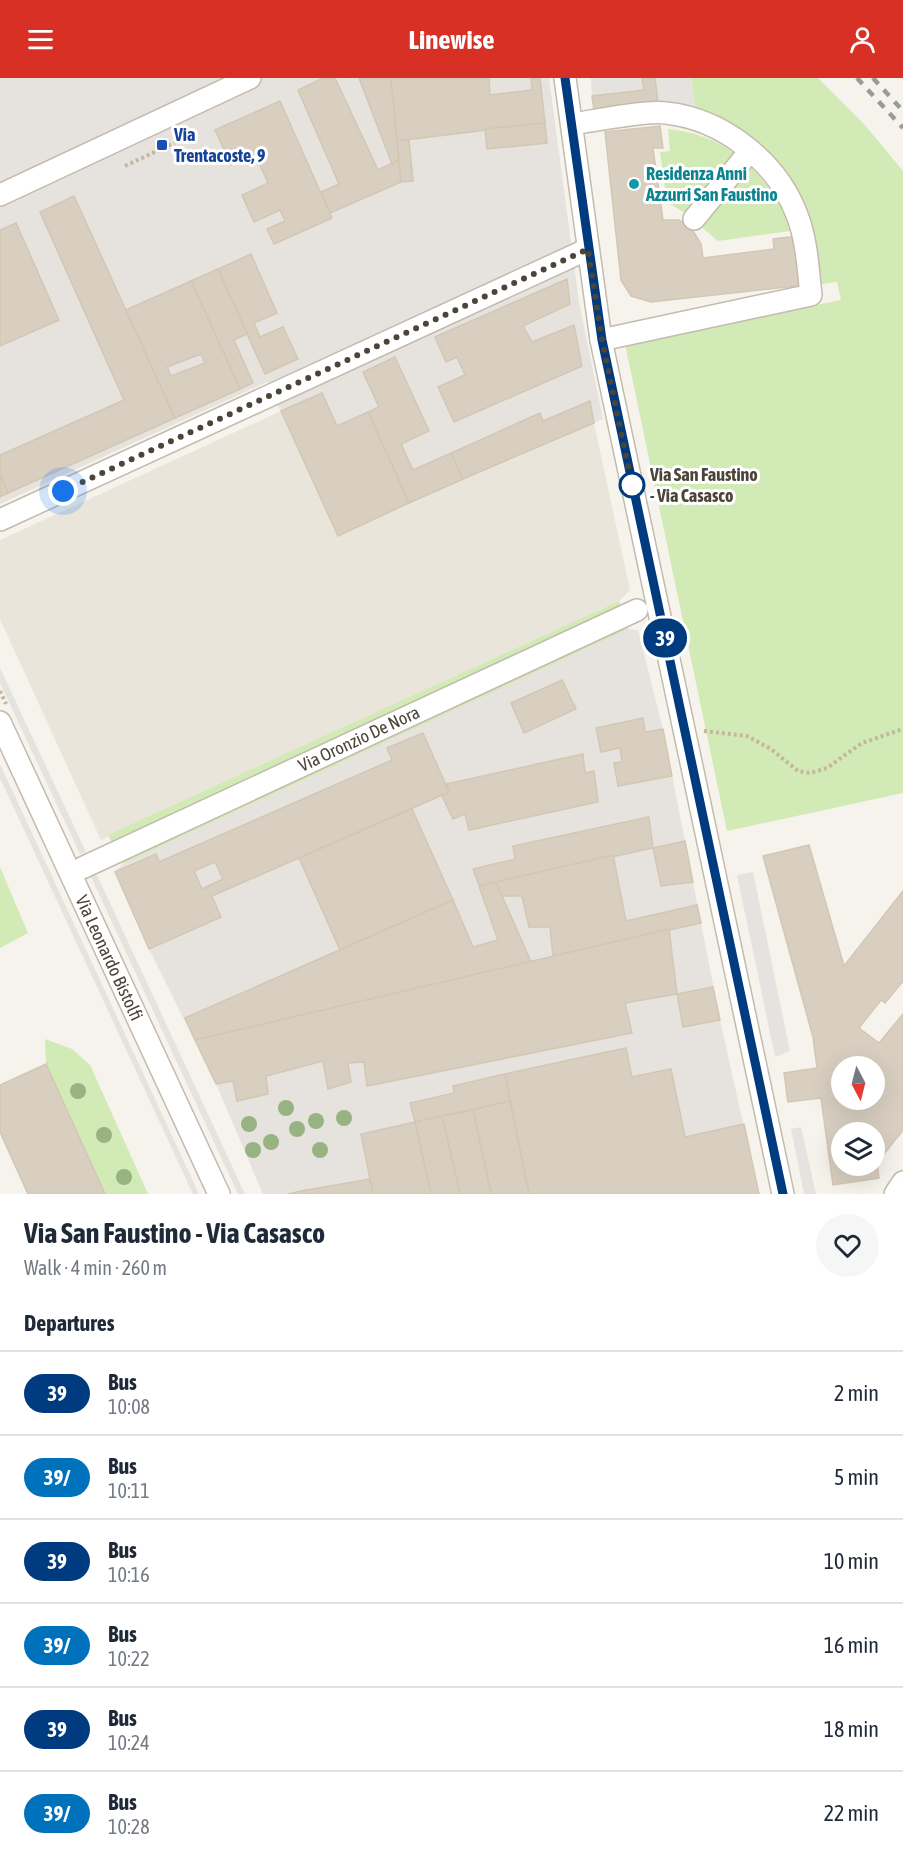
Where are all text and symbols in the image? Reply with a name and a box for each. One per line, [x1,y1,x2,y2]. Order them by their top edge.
icon: menu [24,23,57,56]
icon: person [846,23,879,56]
text: Linewise [409,24,494,55]
place label: Via Trentacoste, 9 [173,124,265,166]
marker: Via Trentacoste, 9 [155,138,169,152]
place label: Residenza Anni Azzurri San Faustino [645,163,778,205]
marker: Residenza Anni Azzurri San Faustino [627,177,641,191]
place label: Via San Faustino - Via Casasco [649,464,758,506]
marker: Via San Faustino - Via Casasco [619,472,645,498]
your location [48,476,78,506]
line badge: 39 [638,618,692,658]
text: 39 [655,626,675,650]
street label: Via Oronzio De Nora [295,701,423,776]
street label: Via Leonardo Bistolfi [71,892,148,1024]
north arrow [831,1056,885,1110]
map controls [831,1056,885,1176]
button: layers [831,1122,885,1176]
button: heart [816,1214,879,1277]
text: Via San Faustino - Via Casasco [24,1217,325,1249]
text: Walk · 4 min · 260 m [24,1256,167,1279]
text: Departures [24,1310,114,1336]
text: Bus [108,1369,137,1395]
text: 2 min [834,1380,879,1406]
text: 39 [47,1381,67,1405]
text: 10:08 [108,1395,150,1418]
text: Bus [108,1453,137,1479]
text: 5 min [834,1464,879,1490]
text: 39/ [44,1465,70,1489]
text: 10:11 [108,1479,150,1502]
text: Bus [108,1537,137,1563]
text: 10 min [824,1548,879,1574]
text: 39 [47,1549,67,1573]
text: 10:16 [108,1563,150,1586]
text: Bus [108,1621,137,1647]
text: 16 min [824,1632,879,1658]
text: 39/ [44,1633,70,1657]
text: 10:22 [108,1647,150,1670]
text: Bus [108,1705,137,1731]
text: 18 min [824,1716,879,1742]
text: 39 [47,1717,67,1741]
text: 10:24 [108,1731,150,1754]
text: Bus [108,1789,137,1815]
text: 22 min [824,1800,879,1826]
text: 39/ [44,1801,70,1825]
text: 10:28 [108,1815,150,1838]

